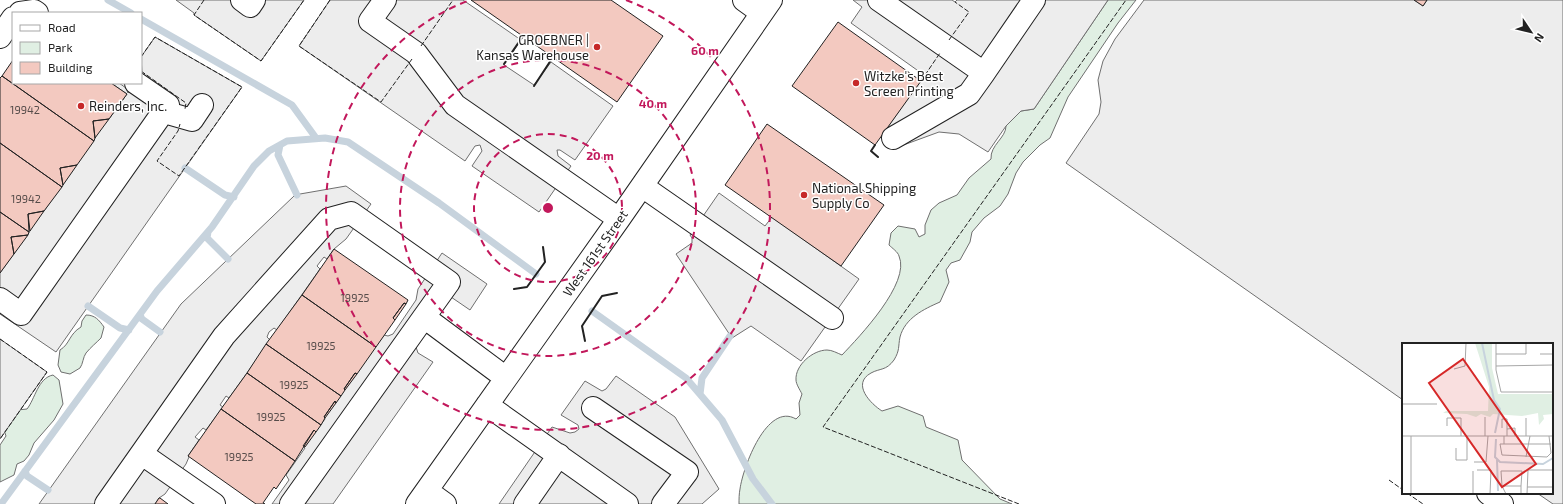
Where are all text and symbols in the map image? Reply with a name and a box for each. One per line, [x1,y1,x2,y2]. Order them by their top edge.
legend [12,12,142,84]
north arrow [1511,12,1551,52]
text: Road [48,20,76,34]
text: N [1532,31,1547,45]
place label: GROEBNER | Kansas Warehouse [476,32,589,63]
text: Park [48,40,73,54]
marker: GROEBNER | Kansas Warehouse [592,42,602,52]
text: 60 m [691,43,719,57]
text: Building [48,60,93,74]
place label: Witzke's Best Screen Printing [864,68,954,99]
marker: Witzke's Best Screen Printing [851,78,861,88]
text: 40 m [639,96,667,110]
place label: Reinders, Inc. [89,98,167,114]
marker: Reinders, Inc. [76,101,86,111]
house number: 19942 [10,103,40,116]
text: 20 m [586,148,614,162]
place label: National Shipping Supply Co [812,180,916,211]
marker: National Shipping Supply Co [799,190,809,200]
house number: 19942 [11,192,41,205]
centre of rings [541,201,555,215]
street label: West 161st Street [559,207,631,299]
house number: 19925 [340,291,370,304]
house number: 19925 [306,339,336,352]
inset map [1402,343,1553,494]
house number: 19925 [279,378,309,391]
house number: 19925 [256,410,286,423]
house number: 19925 [224,450,254,463]

